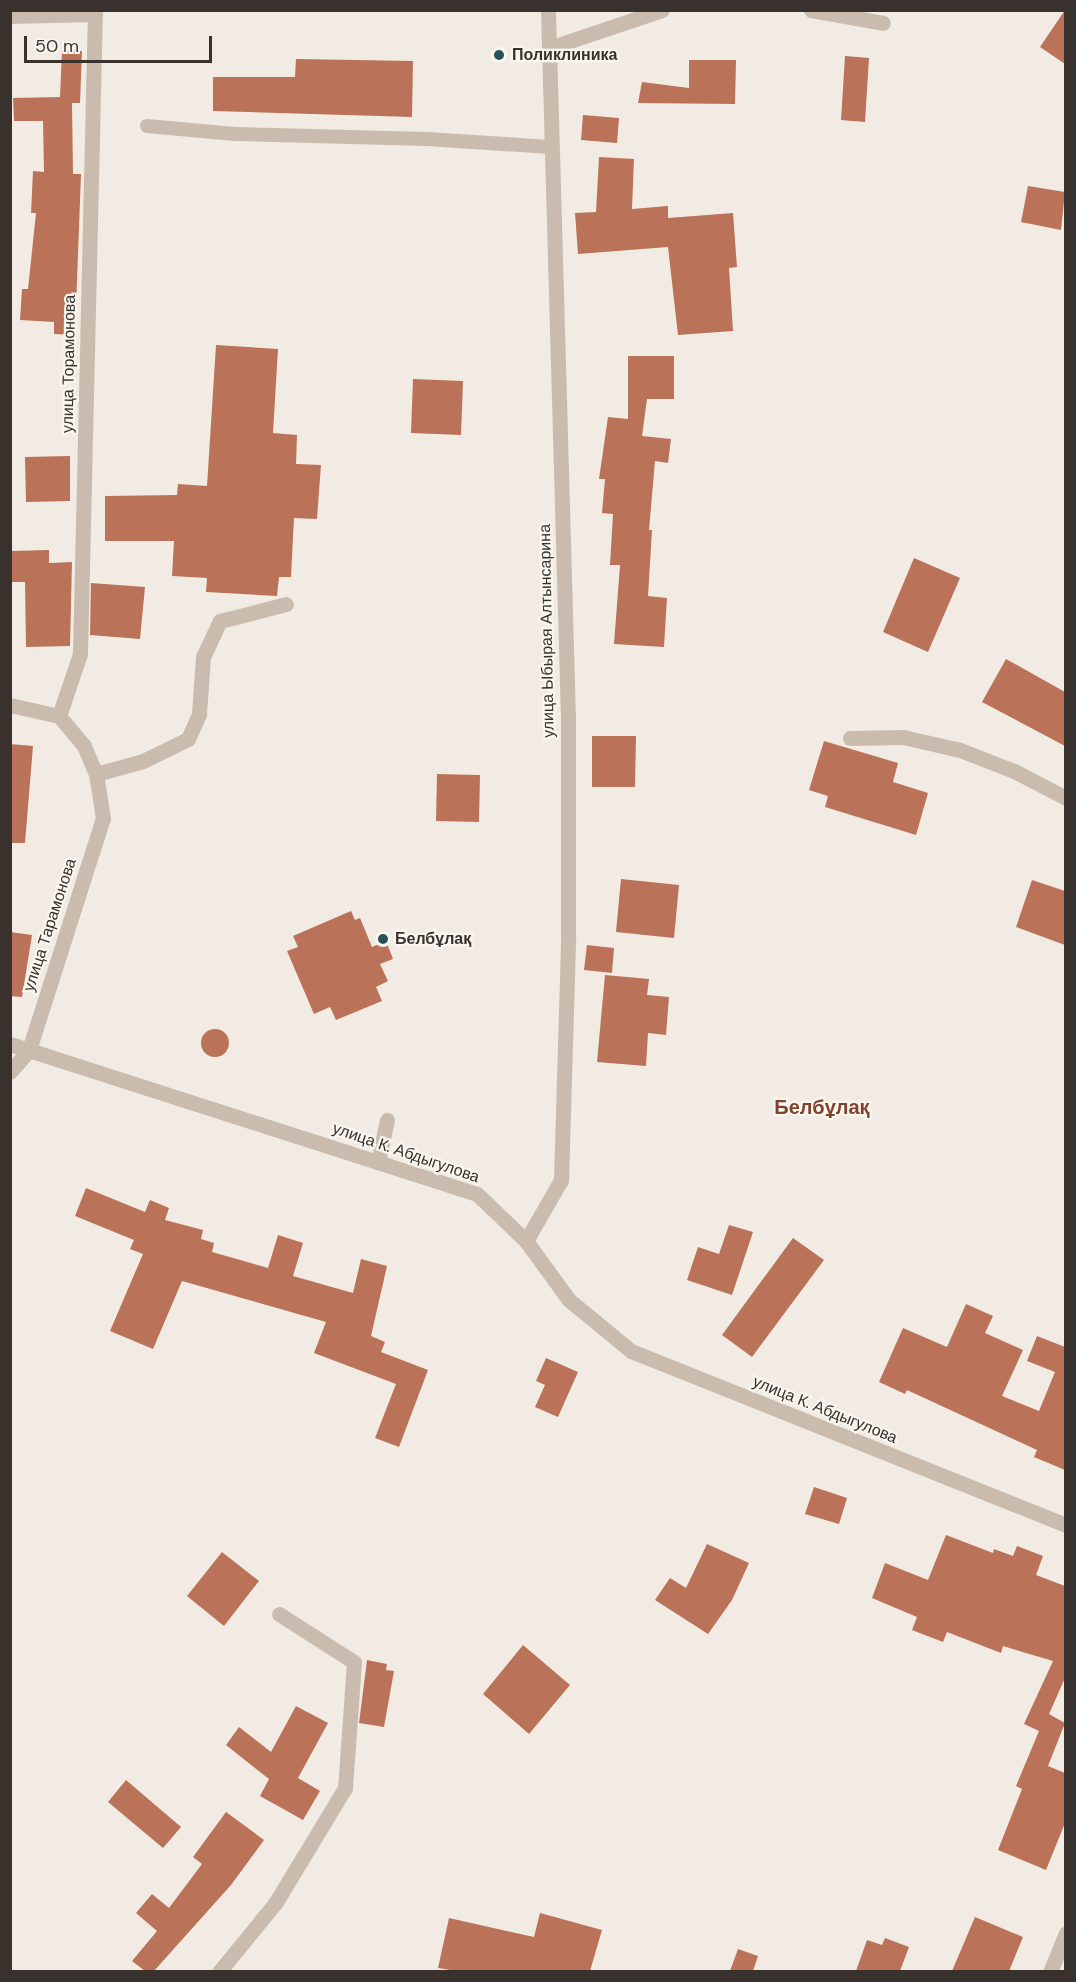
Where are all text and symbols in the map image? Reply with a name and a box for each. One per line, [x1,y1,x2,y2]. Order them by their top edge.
scale bar [27,24,214,62]
text: 50 m [35,34,79,58]
place label: Поликлиника [512,45,617,65]
marker: Поликлиника [490,46,508,64]
street label: улица Торамонова [58,295,80,433]
street label: улица Ыбырая Алтынсарина [536,524,558,738]
street label: улица Тарамонова [19,856,81,994]
place label: Белбұлақ [395,929,471,949]
marker: Белбұлақ [376,932,390,946]
district label: Белбұлақ [774,1095,870,1119]
street label: улица К. Абдыгулова [330,1119,482,1187]
street label: улица К. Абдыгулова [750,1372,900,1448]

